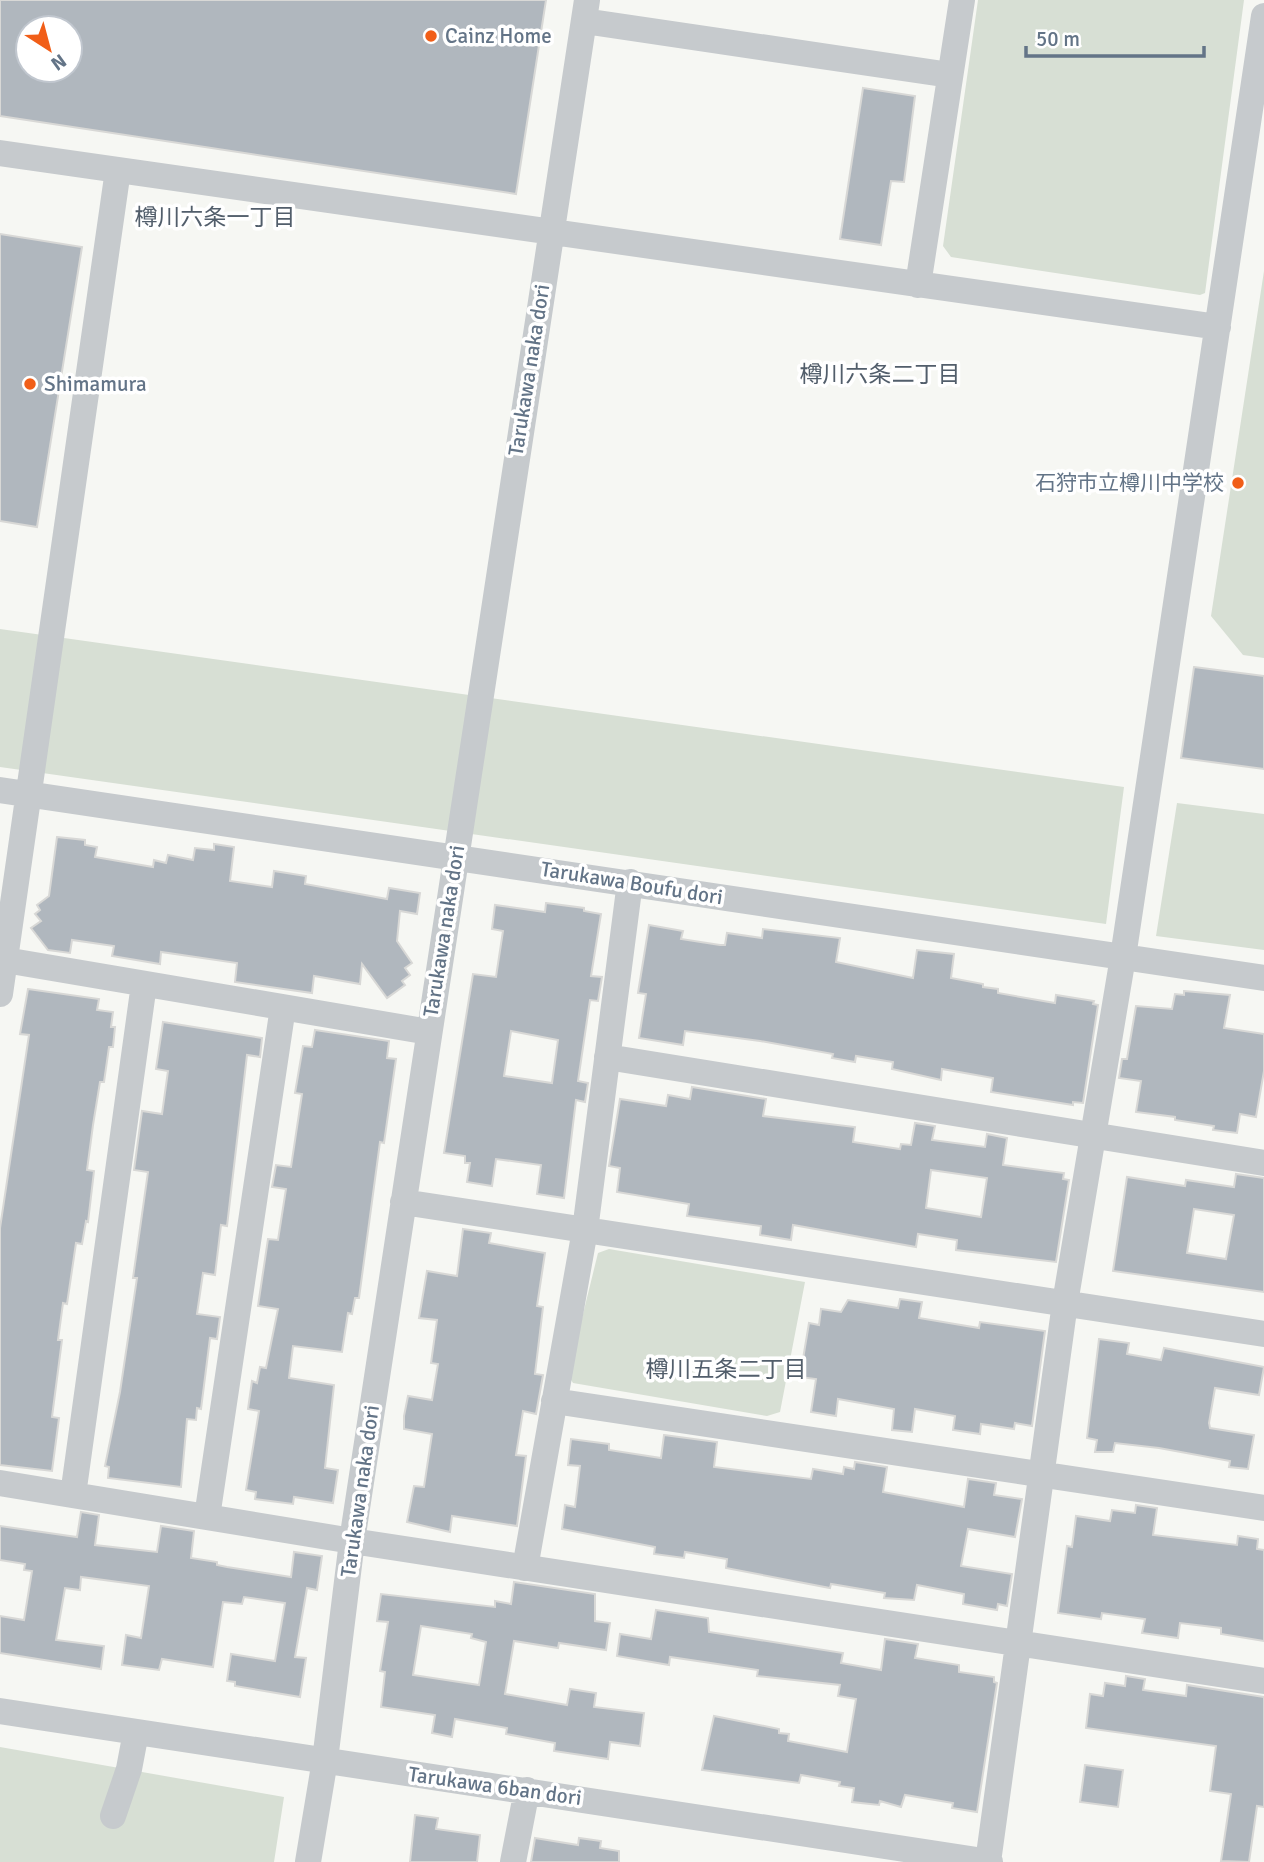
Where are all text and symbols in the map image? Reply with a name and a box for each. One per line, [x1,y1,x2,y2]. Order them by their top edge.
north arrow [14,14,84,84]
scale bar [1026,14,1204,58]
place label: Cainz Home [445,23,552,49]
text: 50 m [1036,26,1080,52]
marker: Cainz Home [423,28,439,44]
text: N [46,48,71,76]
district label: 樽川六条一丁目 [135,203,296,232]
street label: Tarukawa naka dori [503,282,555,458]
district label: 樽川六条二丁目 [800,360,961,389]
place label: Shimamura [44,371,147,397]
marker: Shimamura [22,376,38,392]
place label: 石狩市立樽川中学校 [1035,470,1224,496]
marker: 石狩市立樽川中学校 [1230,475,1246,491]
street label: Tarukawa naka dori [418,843,470,1019]
street label: Tarukawa Boufu dori [539,856,725,910]
district label: 樽川五条二丁目 [646,1355,807,1384]
street label: Tarukawa naka dori [335,1403,385,1579]
street label: Tarukawa 6ban dori [407,1761,583,1811]

